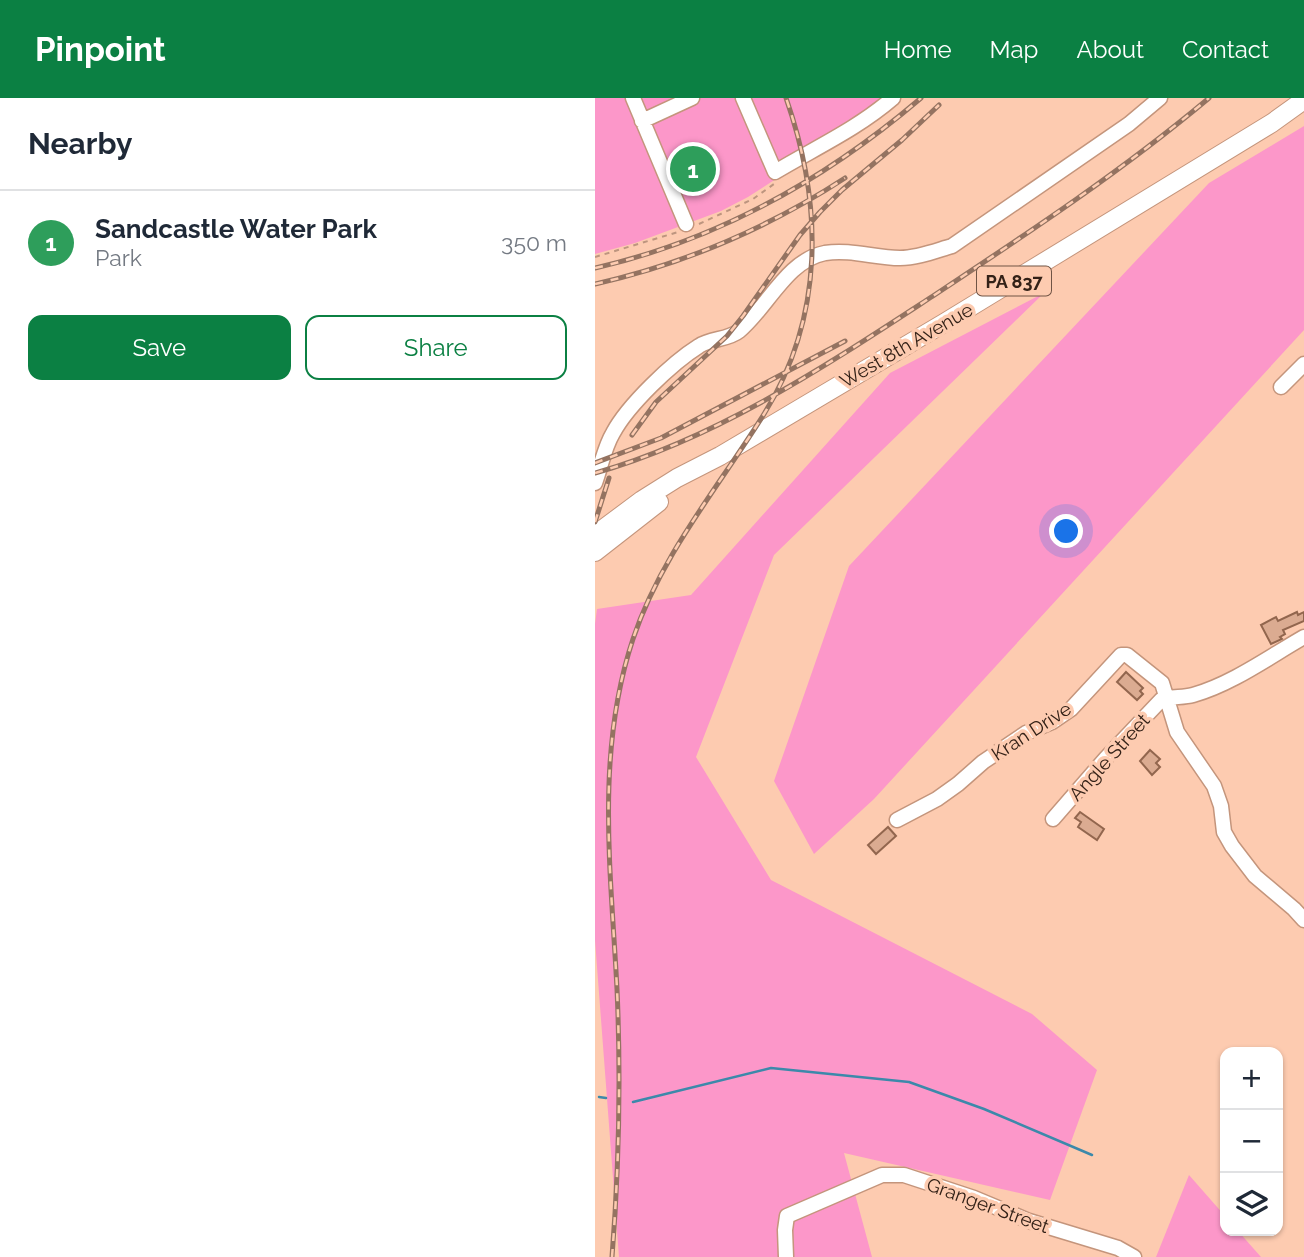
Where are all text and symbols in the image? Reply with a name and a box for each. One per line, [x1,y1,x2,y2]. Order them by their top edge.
text: Pinpoint [35,30,166,69]
text: Home [884,35,952,64]
text: Map [990,35,1038,64]
text: About [1076,35,1144,64]
text: Contact [1182,35,1269,64]
text: Nearby [28,126,132,161]
pin: 1 [670,143,716,195]
text: Sandcastle Water Park [95,214,377,244]
text: 1 [45,229,57,256]
text: 350 m [501,229,567,256]
text: Park [95,244,142,271]
road number: PA 837 [977,266,1051,296]
street label: West 8th Avenue [836,298,976,392]
button: Save [28,315,291,380]
button: Share [305,315,567,380]
your location [1049,514,1083,548]
street label: Kran Drive [987,697,1075,765]
street label: Angle Street [1064,708,1154,805]
map controls [1220,1047,1283,1236]
button: + [1220,1047,1283,1110]
button: − [1220,1110,1283,1173]
street label: Granger Street [924,1173,1053,1237]
button: layers [1220,1173,1283,1236]

